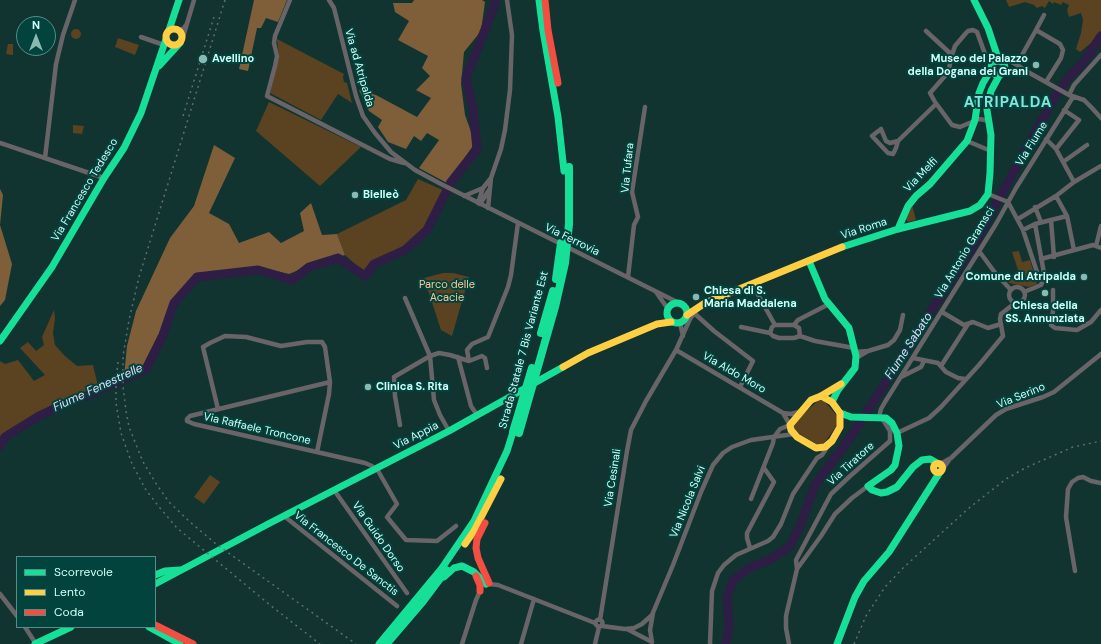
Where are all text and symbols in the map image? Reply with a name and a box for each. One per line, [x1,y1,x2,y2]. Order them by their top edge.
north arrow [16,16,56,56]
text: N [32,18,40,32]
street label: Via ad Atripalda [342,27,376,109]
place label: Avellino [212,52,254,66]
place label: Museo del Palazzo della Dogana dei Grani [908,52,1028,78]
marker: Avellino [197,53,209,65]
marker: Museo del Palazzo della Dogana dei Grani [1031,60,1041,70]
district label: ATRIPALDA [964,94,1052,112]
street label: Via Fiume [1013,119,1051,169]
street label: Via Francesco Tedesco [49,136,121,244]
street label: Via Tufara [619,142,637,194]
street label: Via Melfi [901,155,941,195]
place label: Bielleò [363,188,399,202]
marker: Bielleò [350,190,360,200]
street label: Via Antonio Gramsci [932,205,998,301]
street label: Via Roma [839,215,889,243]
street label: Via Ferrovia [542,221,602,259]
street label: Strada Statale 7 Bis Variante Est [497,270,551,430]
place label: Comune di Atripalda [965,270,1076,284]
marker: Comune di Atripalda [1079,272,1089,282]
park label: Parco delle Acacie [419,278,475,304]
place label: Chiesa di S. Maria Maddalena [704,284,797,310]
marker: Chiesa della SS. Annunziata [1040,288,1050,298]
marker: Chiesa di S. Maria Maddalena [691,292,701,302]
place label: Chiesa della SS. Annunziata [1005,299,1085,325]
water label: Fiume Sabato [882,310,936,382]
street label: Via Aldo Moro [700,349,768,397]
water label: Fiume Fenestrelle [51,361,145,415]
place label: Clinica S. Rita [376,380,449,394]
street label: Via Serino [995,380,1047,412]
marker: Clinica S. Rita [363,382,373,392]
street label: Via Raffaele Troncone [202,410,312,448]
street label: Via Appia [391,419,441,453]
street label: Via Tiratore [825,440,877,488]
street label: Via Cesinali [602,448,624,508]
street label: Via Nicola Salvi [668,464,708,540]
street label: Via Guido Dorso [349,499,407,575]
street label: Via Francesco De Sanctis [291,509,401,599]
legend [16,556,156,628]
text: Scorrevole [54,564,113,580]
text: Lento [54,584,85,600]
text: Coda [54,604,84,620]

